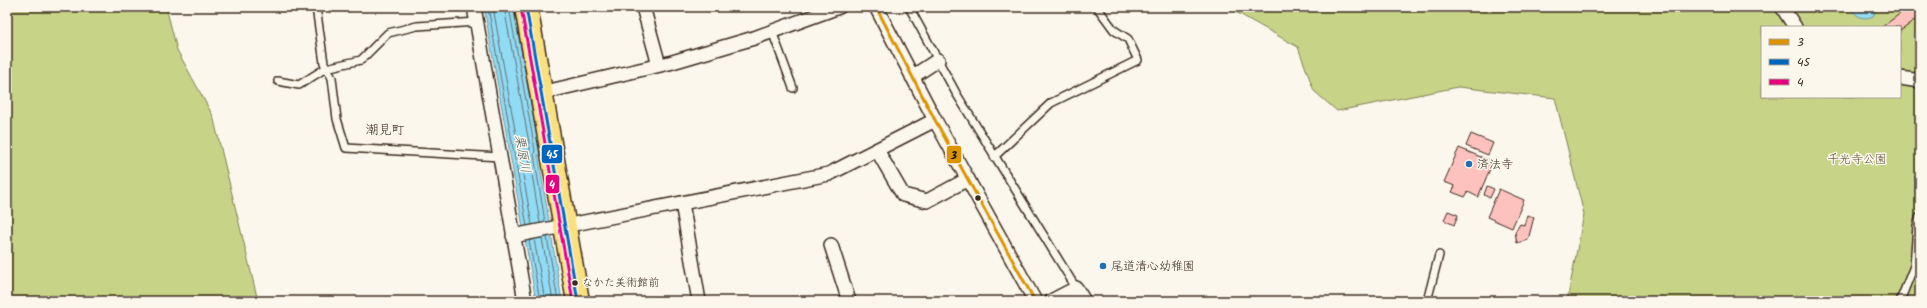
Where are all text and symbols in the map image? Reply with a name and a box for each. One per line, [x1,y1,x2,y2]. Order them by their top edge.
legend [1761,26,1901,98]
text: 3 [1797,33,1804,52]
text: 45 [1797,53,1812,72]
text: 4 [1797,73,1804,92]
district label: 潮見町 [365,120,405,141]
water label: 栗原川 [508,133,536,175]
line badge: 45 [541,144,563,164]
line badge: 3 [946,145,962,164]
text: 45 [546,146,559,164]
text: 3 [950,147,957,165]
park label: 千光寺公園 [1827,150,1887,169]
place label: 済法寺 [1477,155,1513,174]
marker: 済法寺 [1464,159,1474,169]
line badge: 4 [545,174,560,194]
text: 4 [549,176,555,194]
unlabelled marker [973,193,983,203]
place label: 尾道清心幼稚園 [1111,257,1195,276]
marker: 尾道清心幼稚園 [1098,261,1108,271]
place label: なかた美術館前 [582,274,659,292]
marker: なかた美術館前 [570,278,580,288]

